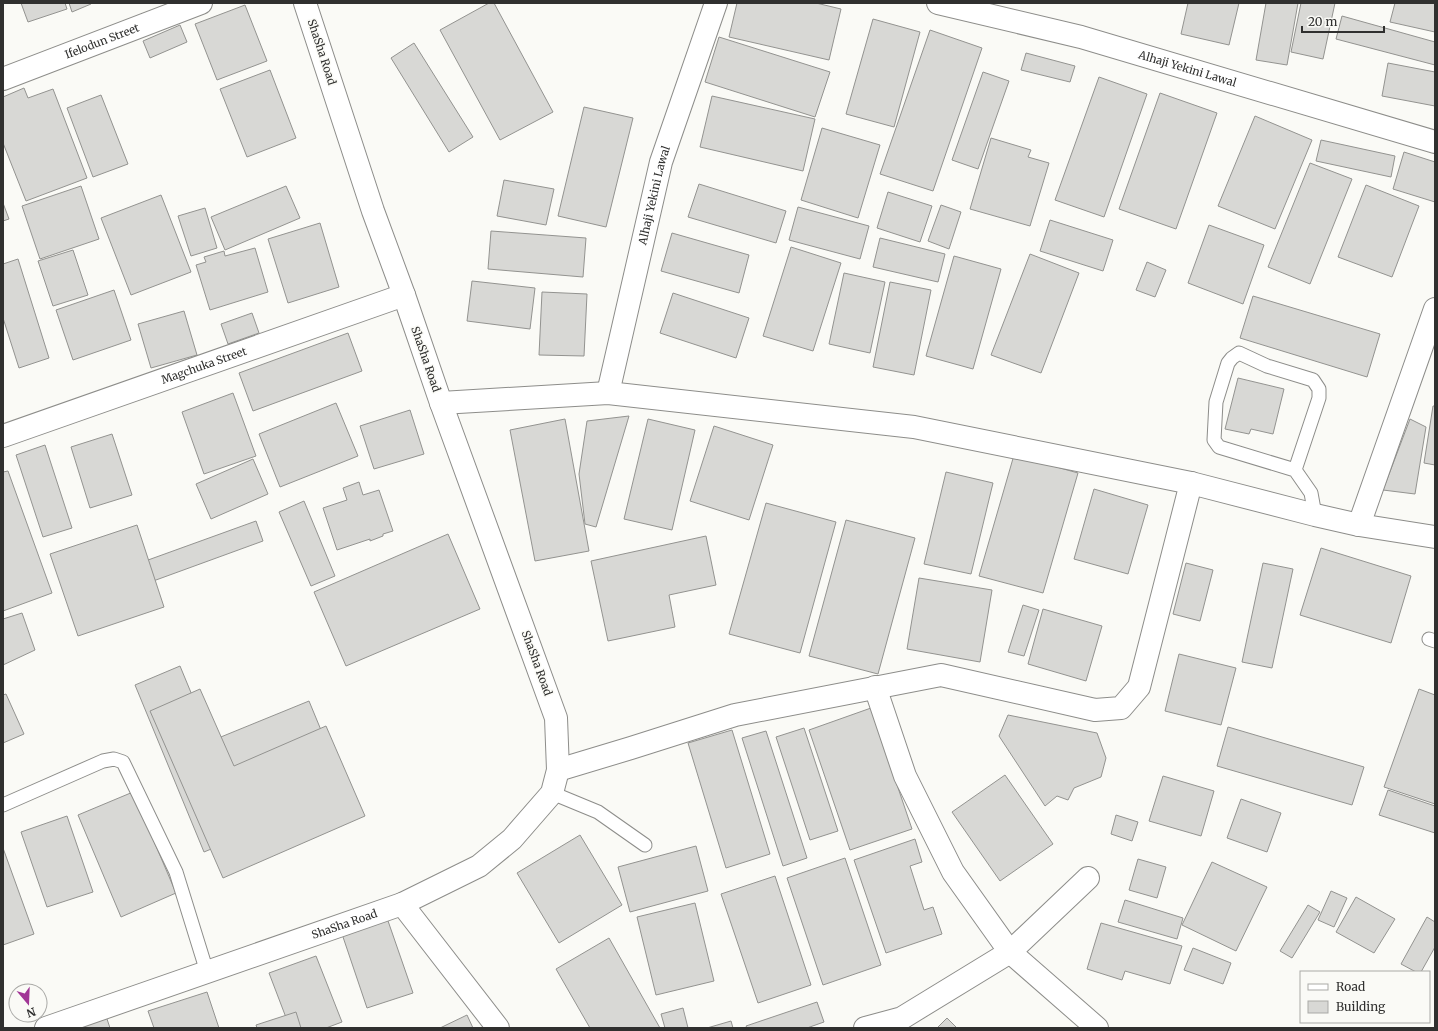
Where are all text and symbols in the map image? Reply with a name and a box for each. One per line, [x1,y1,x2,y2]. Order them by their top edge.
scale bar [1302,8,1384,34]
text: 20 m [1308,14,1337,29]
street label: ShaSha Road [305,17,339,87]
street label: Ifelodun Street [63,20,142,62]
street label: Alhaji Yekini Lawal [1136,47,1239,90]
street label: Alhaji Yekini Lawal [635,143,673,247]
street label: ShaSha Road [408,324,444,394]
street label: Magchuka Street [159,344,249,387]
street label: ShaSha Road [519,628,555,698]
street label: ShaSha Road [310,906,379,942]
legend [1300,971,1430,1023]
text: Road [1336,979,1365,994]
north arrow [8,983,48,1023]
text: Building [1336,999,1386,1014]
text: N [25,1004,38,1021]

